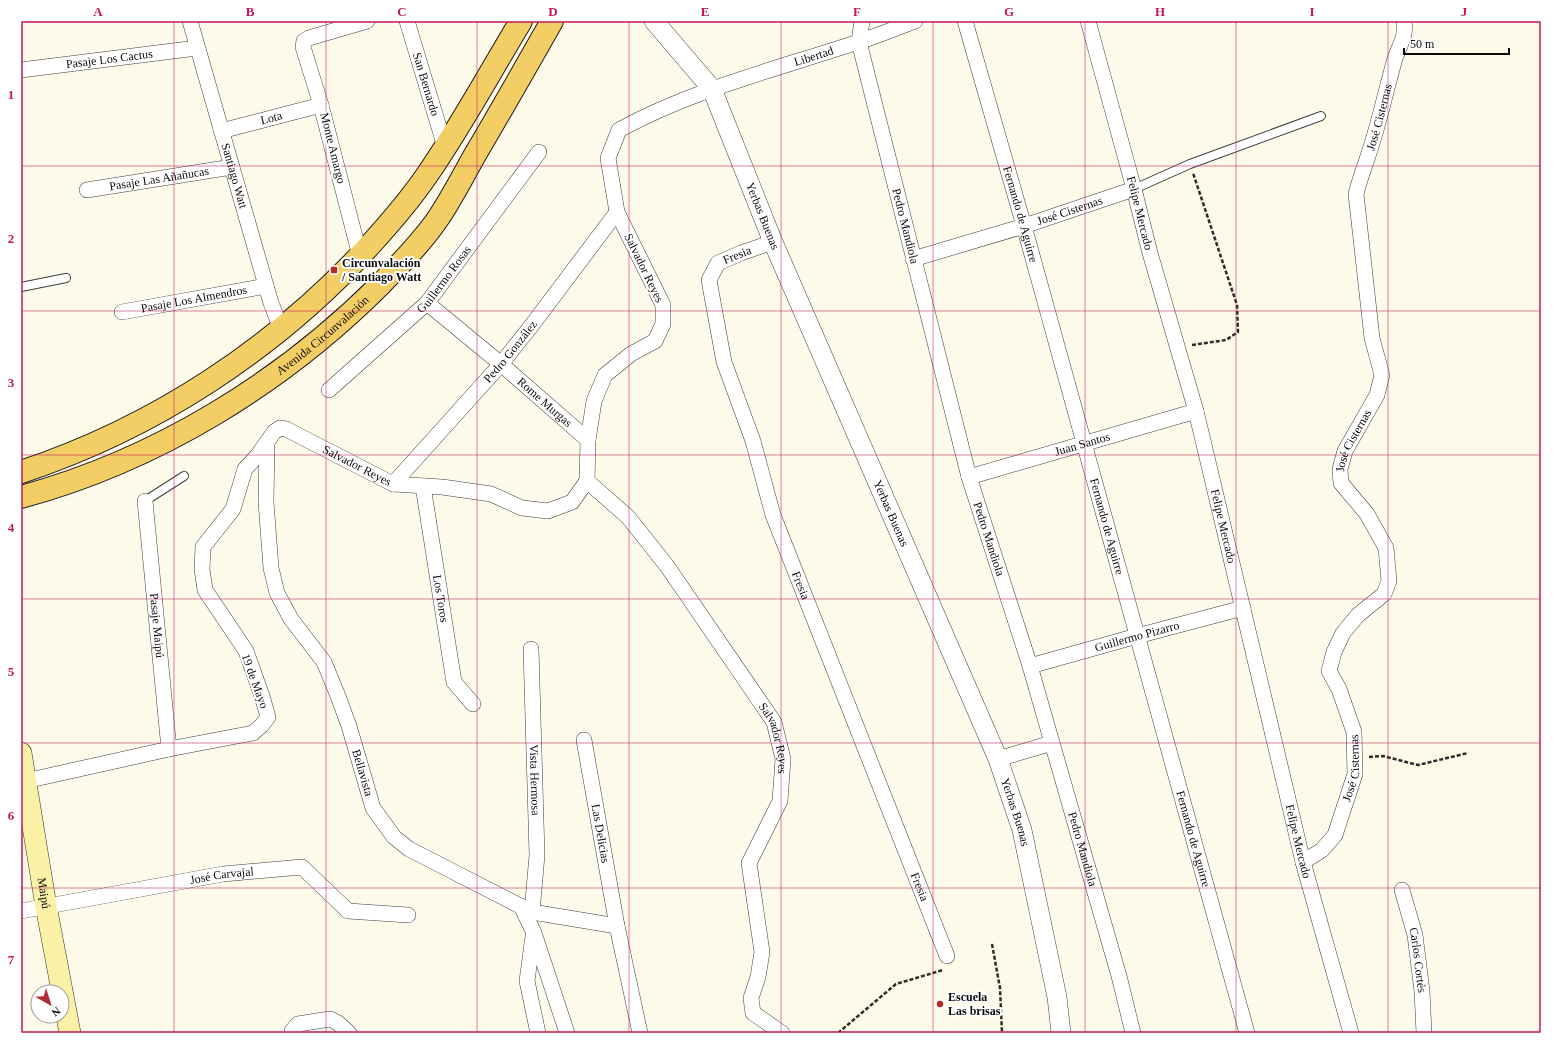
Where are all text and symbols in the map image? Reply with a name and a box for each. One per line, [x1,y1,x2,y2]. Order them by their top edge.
text: A [93,4,103,19]
text: B [246,4,255,19]
text: C [397,4,407,19]
text: D [548,4,558,19]
text: E [701,4,709,19]
text: F [853,4,861,19]
text: G [1004,4,1014,19]
text: H [1155,4,1165,19]
text: I [1309,4,1315,19]
text: J [1461,4,1468,19]
scale bar [1404,30,1509,56]
text: 50 m [1410,37,1435,51]
street label: Libertad [792,43,835,69]
street label: Pasaje Los Cactus [65,47,154,71]
street label: San Bernardo [410,51,442,118]
street label: José Cisternas [1363,82,1395,152]
text: 1 [8,87,14,102]
street label: Lota [259,108,284,127]
street label: Monte Amargo [317,111,349,185]
street label: Santiago Watt [218,142,251,211]
street label: Pasaje Las Añañucas [108,164,210,193]
street label: Fernando de Aguirre [1000,164,1041,264]
street label: Felipe Mercado [1124,175,1156,251]
street label: Yerbas Buenas [743,180,783,252]
street label: Pedro Mandiola [889,187,922,266]
street label: José Cisternas [1035,193,1105,228]
text: 2 [8,231,14,246]
street label: Salvador Reyes [621,231,667,305]
street label: Guillermo Rosas [414,243,474,316]
street label: Fresia [721,243,754,267]
place label: Circunvalación / Santiago Watt [341,256,421,284]
marker: Circunvalación / Santiago Watt [329,265,339,275]
street label: Pasaje Los Almendros [140,283,248,315]
street label: Avenida Circunvalación [274,293,372,378]
street label: Pedro González [481,318,540,385]
text: 3 [8,375,15,390]
street label: Rome Murgas [514,375,575,430]
street label: José Cisternas [1333,407,1374,472]
street label: Juan Santos [1053,429,1112,459]
street label: Salvador Reyes [320,442,394,489]
street label: Fernando de Aguirre [1087,477,1127,576]
street label: Yerbas Buenas [870,478,912,549]
street label: Felipe Mercado [1208,488,1239,565]
street label: Pedro Mandiola [971,500,1008,578]
text: 4 [8,520,15,535]
street label: Fresia [789,569,813,602]
street label: Los Toros [430,574,452,624]
street label: Pasaje Maipú [147,592,167,658]
street label: Guillermo Pizarro [1093,618,1181,655]
street label: 19 de Mayo [239,652,271,710]
text: 5 [8,664,15,679]
street label: Salvador Reyes [756,700,790,775]
street label: José Cisternas [1339,734,1363,803]
street label: Vista Hermosa [527,744,543,816]
street label: Bellavista [349,748,376,798]
street label: Yerbas Buenas [998,776,1032,848]
street label: Fernando de Aguirre [1173,789,1213,888]
street label: Las Delicias [588,803,613,864]
street label: Felipe Mercado [1283,803,1314,880]
text: 6 [8,808,15,823]
street label: Pedro Mandiola [1065,810,1100,889]
street label: José Carvajal [189,864,255,887]
street label: Fresia [908,871,932,904]
street label: Maipú [34,877,53,910]
street label: Carlos Cortés [1406,926,1429,994]
text: 7 [8,952,15,967]
north arrow [30,984,70,1024]
place label: Escuela Las brisas [948,990,1001,1018]
marker: Escuela Las brisas [935,999,945,1009]
text: N [49,1005,63,1019]

